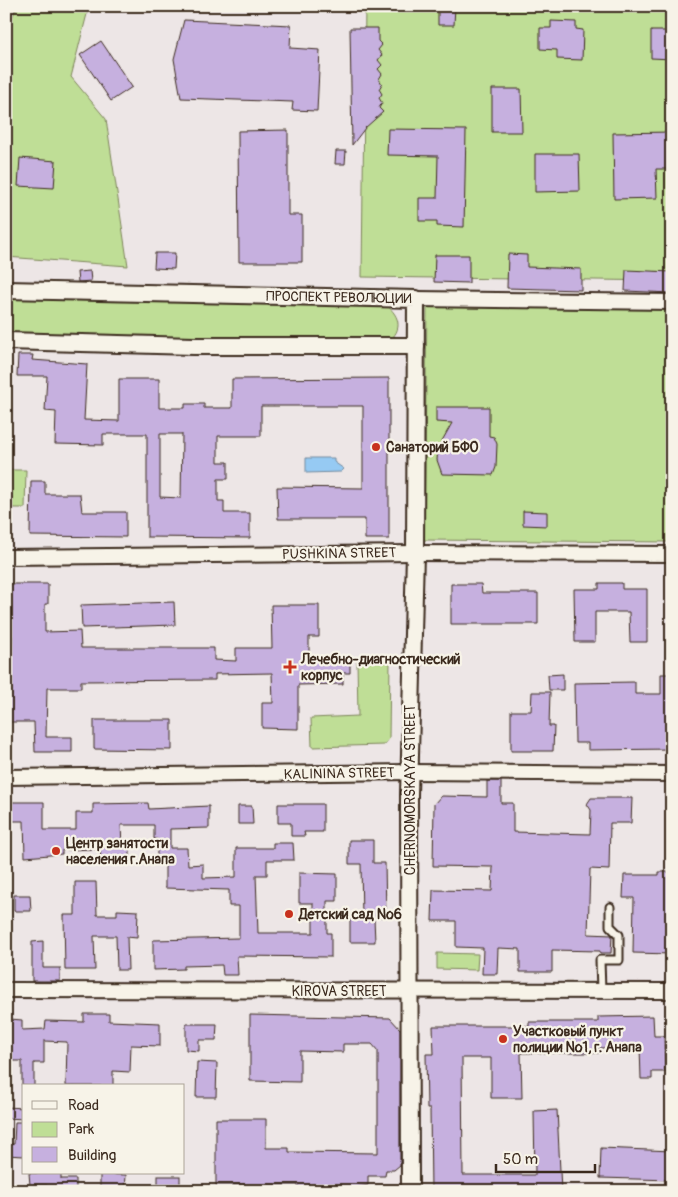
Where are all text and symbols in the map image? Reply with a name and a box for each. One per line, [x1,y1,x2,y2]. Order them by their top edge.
street label: ПРОСПЕКТ РЕВОЛЮЦИИ [266,288,412,307]
place label: Санаторий БФО [386,439,479,456]
marker: Санаторий БФО [370,441,382,453]
street label: PUSHKINA STREET [282,544,397,563]
place label: Лечебно-диагностический корпус [300,651,461,684]
marker: Лечебно-диагностический корпус [283,660,297,674]
street label: CHERNOMORSKAYA STREET [402,704,419,875]
street label: KALININA STREET [283,764,395,783]
place label: Центр занятости населения г.Анапа [66,835,175,868]
marker: Центр занятости населения г.Анапа [50,845,62,857]
place label: Детский сад №6 [298,906,402,923]
marker: Детский сад №6 [283,908,295,920]
street label: KIROVA STREET [291,983,387,1000]
place label: Участковый пункт полиции №1, г. Анапа [513,1023,642,1056]
marker: Участковый пункт полиции №1, г. Анапа [497,1033,509,1045]
legend [22,1084,185,1174]
text: Road [68,1096,99,1115]
text: Park [68,1120,95,1139]
scale bar [496,1142,594,1174]
text: Building [68,1146,116,1165]
text: 50 m [503,1150,538,1169]

